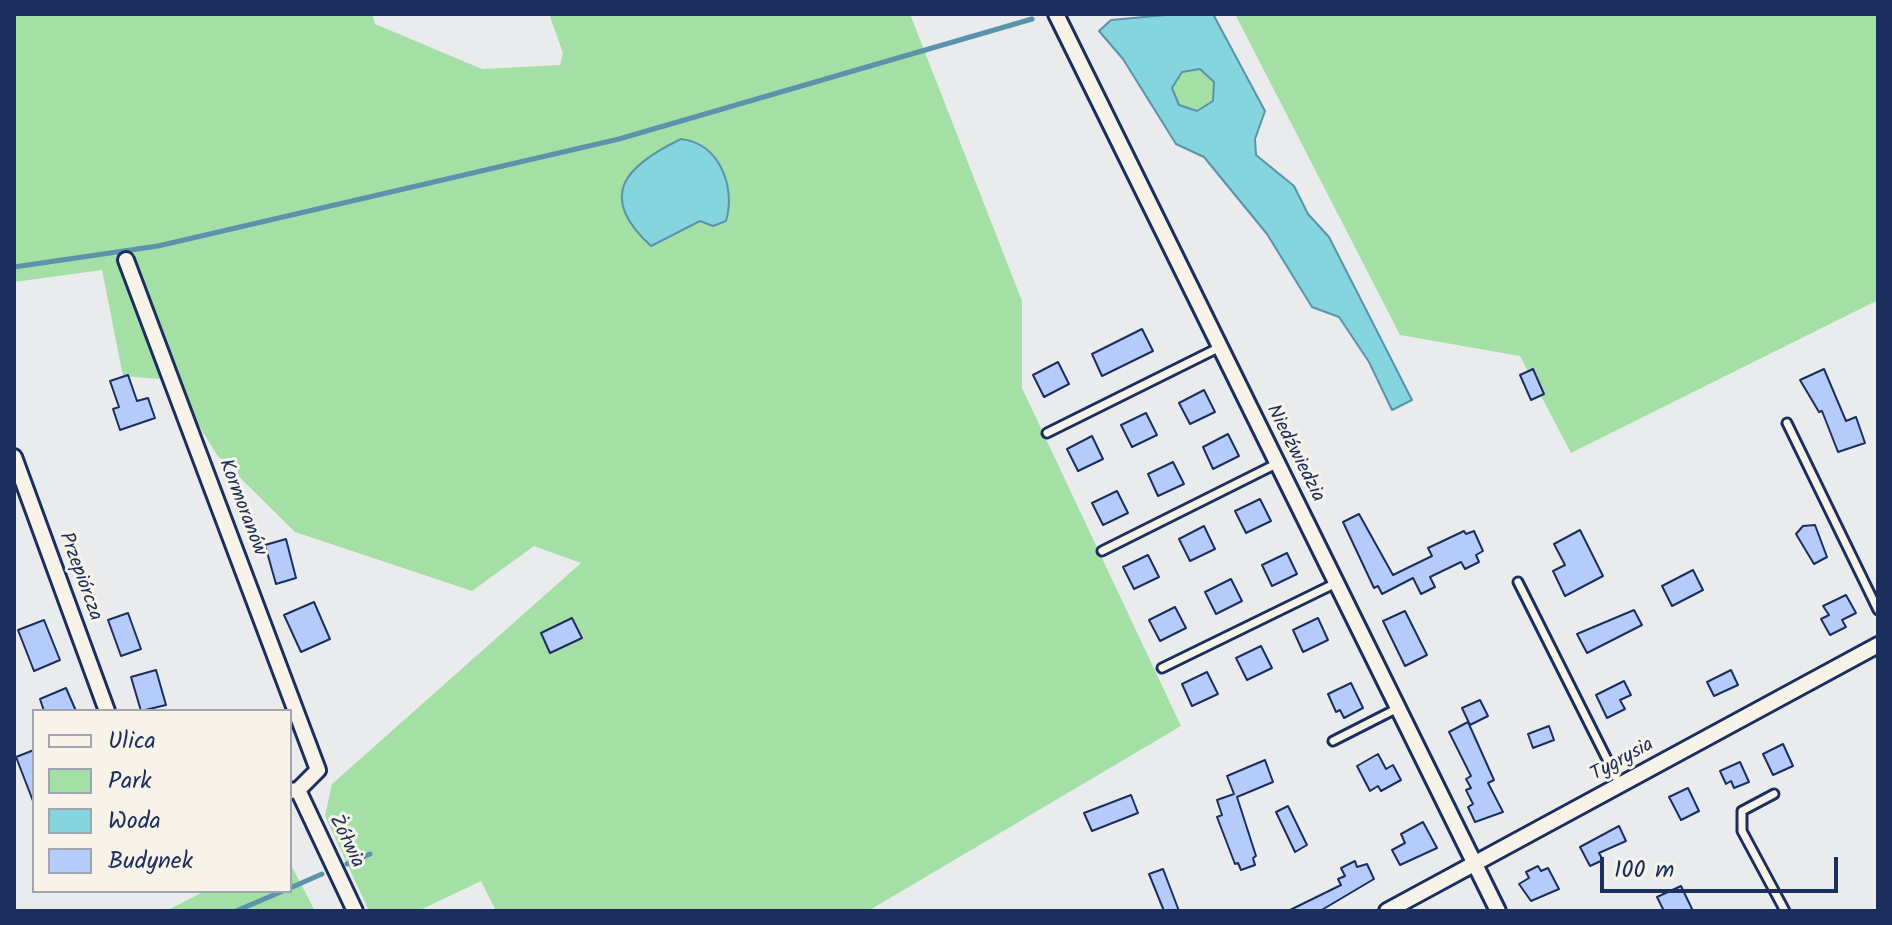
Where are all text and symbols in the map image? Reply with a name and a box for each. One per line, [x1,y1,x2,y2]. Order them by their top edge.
street label: Niedźwiedzia [1259,401,1329,507]
street label: Kormoranów [212,456,270,560]
street label: Przepiórcza [52,530,106,624]
legend [32,709,292,893]
text: Ulica [108,722,156,761]
street label: Tygrysia [1587,734,1659,788]
text: Park [108,762,152,801]
text: Woda [108,802,161,841]
street label: Żółwia [322,811,368,873]
scale bar [1604,841,1842,891]
text: Budynek [108,842,193,881]
text: 100 m [1614,851,1674,890]

